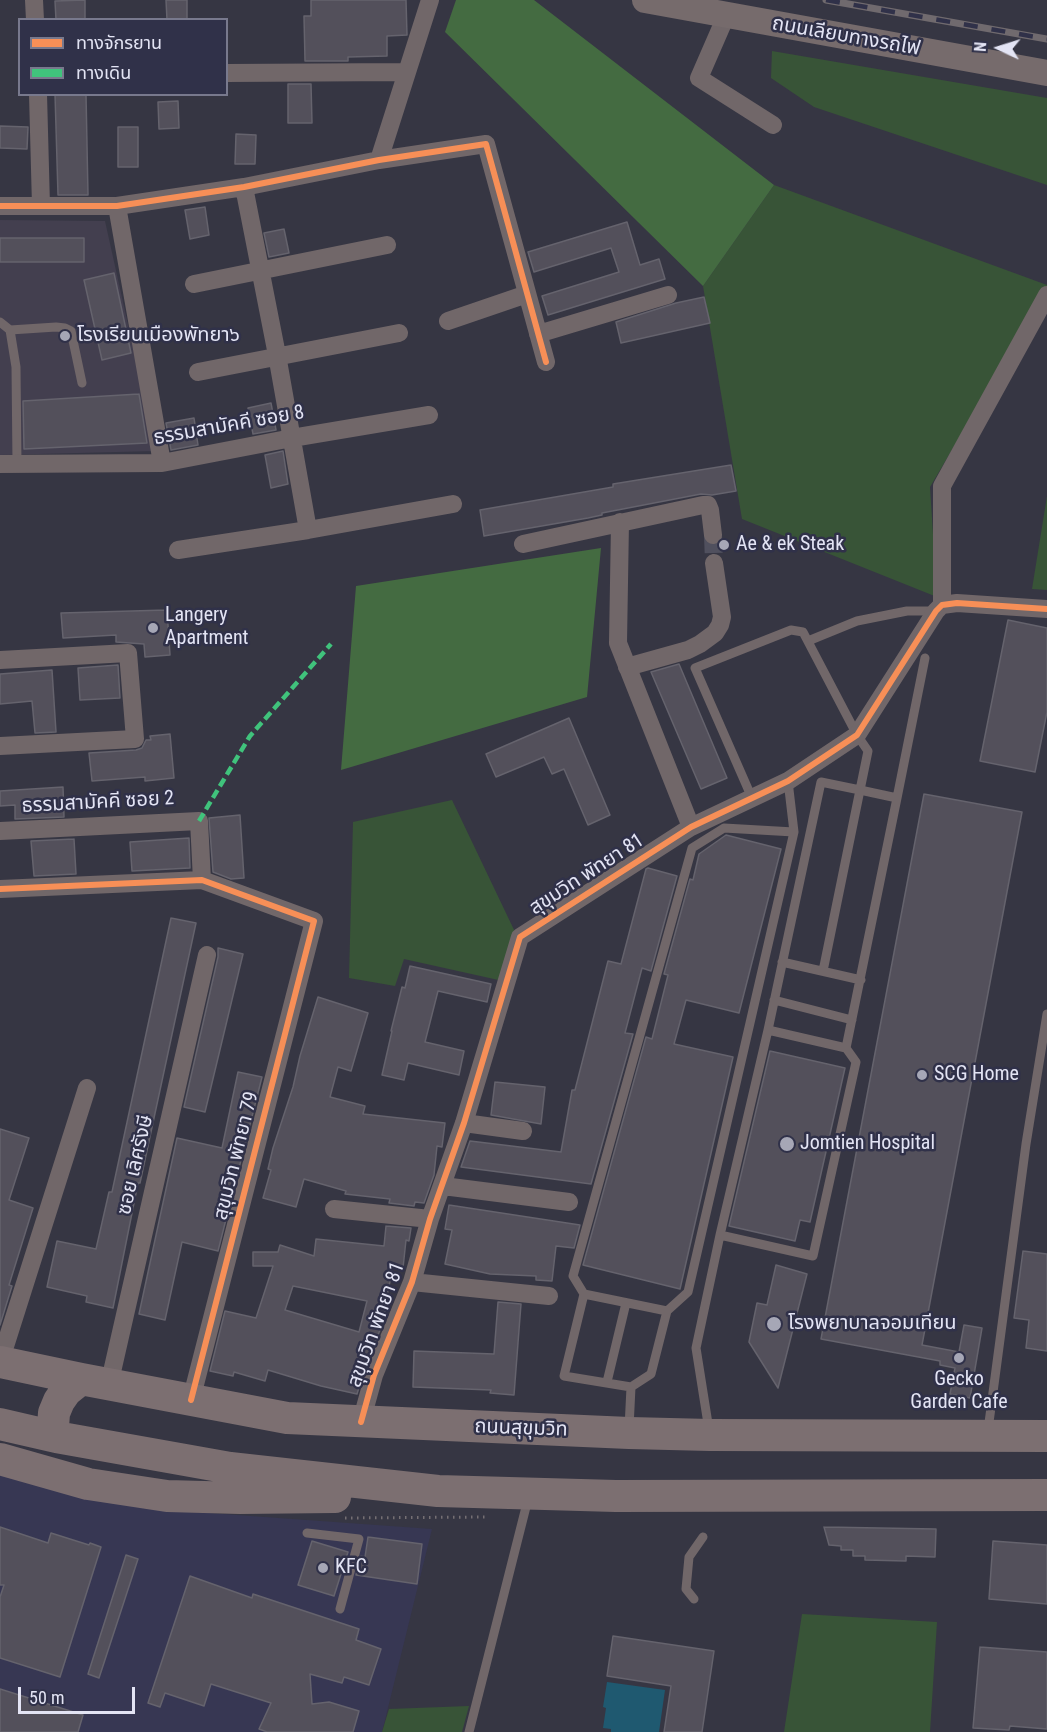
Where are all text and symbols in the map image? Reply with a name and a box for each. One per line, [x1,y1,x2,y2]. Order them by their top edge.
street label: ถนนเลียบทางรถไฟ [770,12,922,62]
legend [18,18,228,96]
north arrow [969,18,1029,78]
text: ทางจักรยาน [76,32,162,53]
text: N [971,41,990,52]
text: ทางเดิน [76,62,131,83]
place label: โรงเรียนเมืองพัทยา๖ [77,324,240,348]
marker: โรงเรียนเมืองพัทยา๖ [58,329,72,343]
street label: ธรรมสามัคคี ซอย 8 [152,401,306,451]
place label: Ae & ek Steak [736,533,844,557]
marker: Ae & ek Steak [717,538,731,552]
place label: Langery Apartment [165,604,249,651]
marker: Langery Apartment [146,621,160,635]
street label: ธรรมสามัคคี ซอย 2 [21,787,175,819]
street label: สุขุมวิท พัทยา 81 [525,829,649,921]
place label: SCG Home [934,1063,1019,1087]
marker: SCG Home [915,1068,929,1082]
street label: สุขุมวิท พัทยา 79 [209,1089,265,1223]
street label: ซอย เลิศรังษี [113,1113,159,1217]
place label: Jomtien Hospital [800,1132,935,1156]
marker: Jomtien Hospital [778,1135,796,1153]
street label: สุขุมวิท พัทยา 81 [343,1259,411,1391]
place label: โรงพยาบาลจอมเทียน [788,1312,957,1336]
marker: โรงพยาบาลจอมเทียน [765,1315,783,1333]
marker: Gecko Garden Cafe [952,1351,966,1365]
place label: Gecko Garden Cafe [910,1368,1008,1415]
street label: ถนนสุขุมวิท [474,1415,568,1443]
place label: KFC [335,1556,367,1580]
marker: KFC [316,1561,330,1575]
scale bar [21,1675,138,1713]
text: 50 m [29,1687,64,1708]

